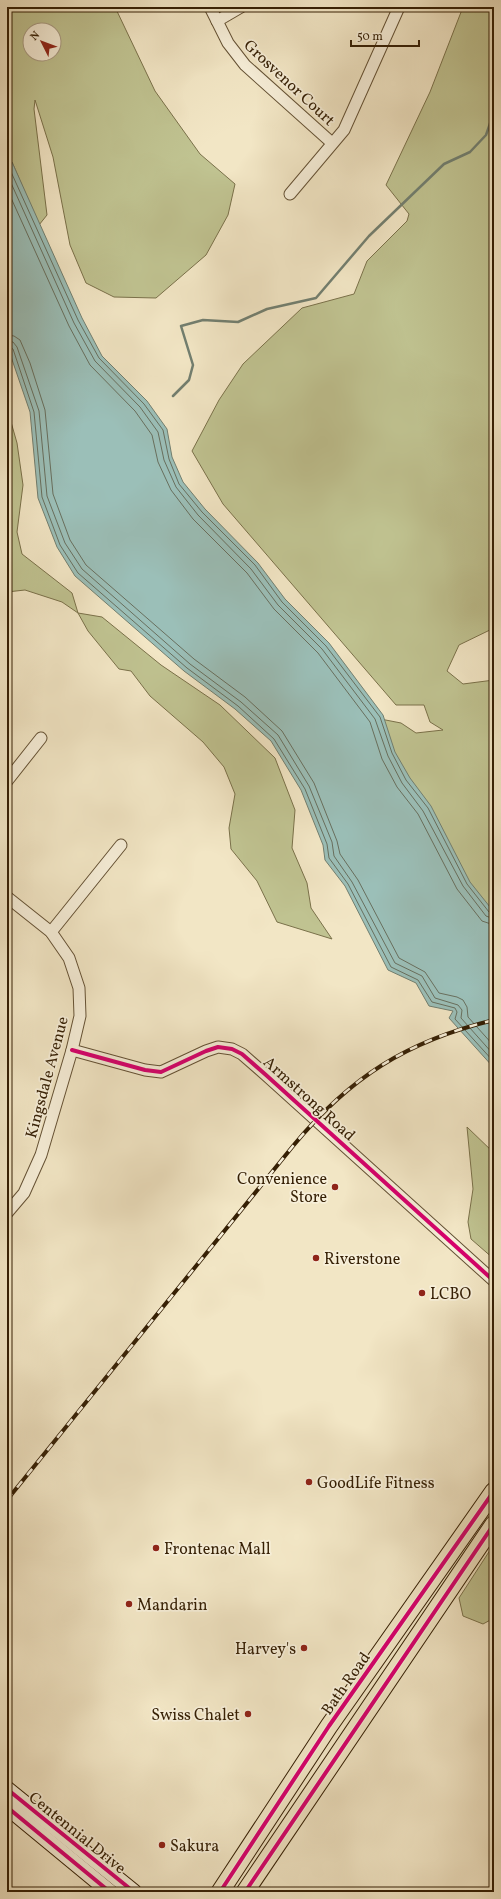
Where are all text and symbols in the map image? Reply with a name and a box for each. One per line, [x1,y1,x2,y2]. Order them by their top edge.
north arrow [22,22,62,62]
scale bar [351,22,419,48]
text: N [27,28,44,44]
text: 50 m [357,29,383,45]
street label: Grosvenor Court [238,35,339,132]
street label: Kingsdale Avenue [21,1014,75,1141]
street label: Armstrong Road [258,1052,359,1147]
place label: Convenience Store [237,1169,327,1209]
marker: Convenience Store [330,1182,340,1192]
place label: Riverstone [324,1249,400,1271]
marker: Riverstone [311,1253,321,1263]
place label: LCBO [430,1284,471,1306]
marker: LCBO [417,1288,427,1298]
place label: GoodLife Fitness [317,1473,435,1495]
marker: GoodLife Fitness [304,1477,314,1487]
place label: Frontenac Mall [164,1539,271,1561]
marker: Frontenac Mall [151,1543,161,1553]
place label: Mandarin [137,1595,207,1617]
marker: Mandarin [124,1599,134,1609]
place label: Harvey's [235,1639,296,1661]
marker: Harvey's [299,1643,309,1653]
street label: Bath Road [317,1648,376,1720]
place label: Swiss Chalet [151,1705,240,1727]
marker: Swiss Chalet [243,1709,253,1719]
street label: Centennial Drive [23,1787,130,1880]
place label: Sakura [170,1836,219,1858]
marker: Sakura [157,1840,167,1850]

